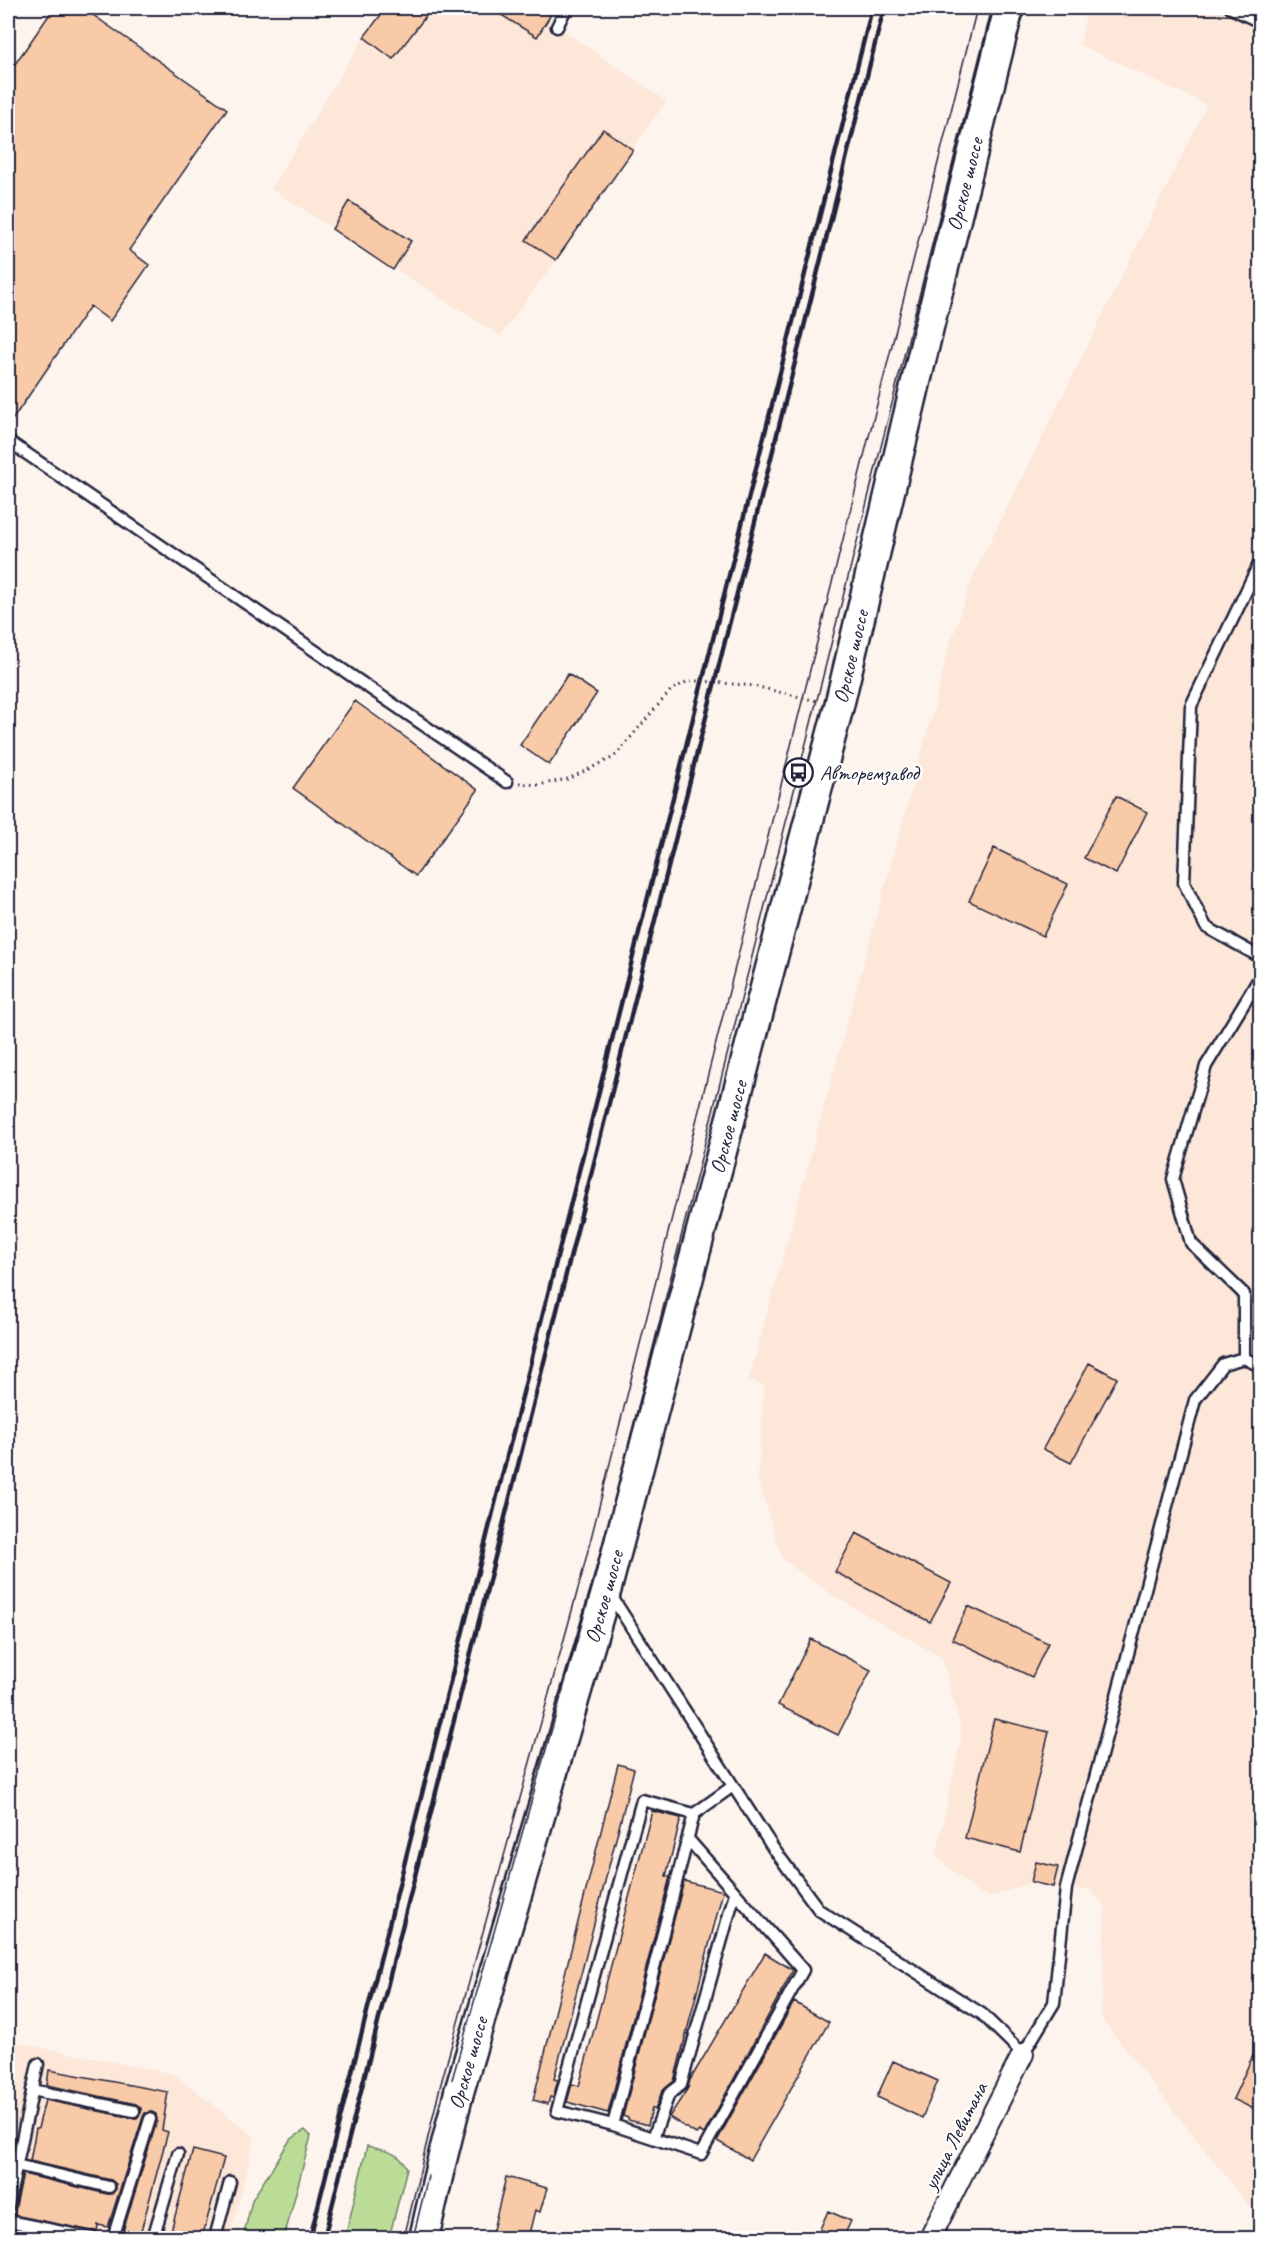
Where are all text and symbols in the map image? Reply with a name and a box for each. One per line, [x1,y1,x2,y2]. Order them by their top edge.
street label: Орское шоссе [941,133,989,233]
street label: Орское шоссе [827,605,875,706]
bus stop icon: Авторемзавод [783,757,815,789]
place label: Авторемзавод [820,760,921,786]
street label: Орское шоссе [704,1076,754,1176]
street label: Орское шоссе [579,1546,630,1646]
street label: Орское шоссе [442,2012,494,2112]
street label: улица Левитана [916,2076,994,2196]

